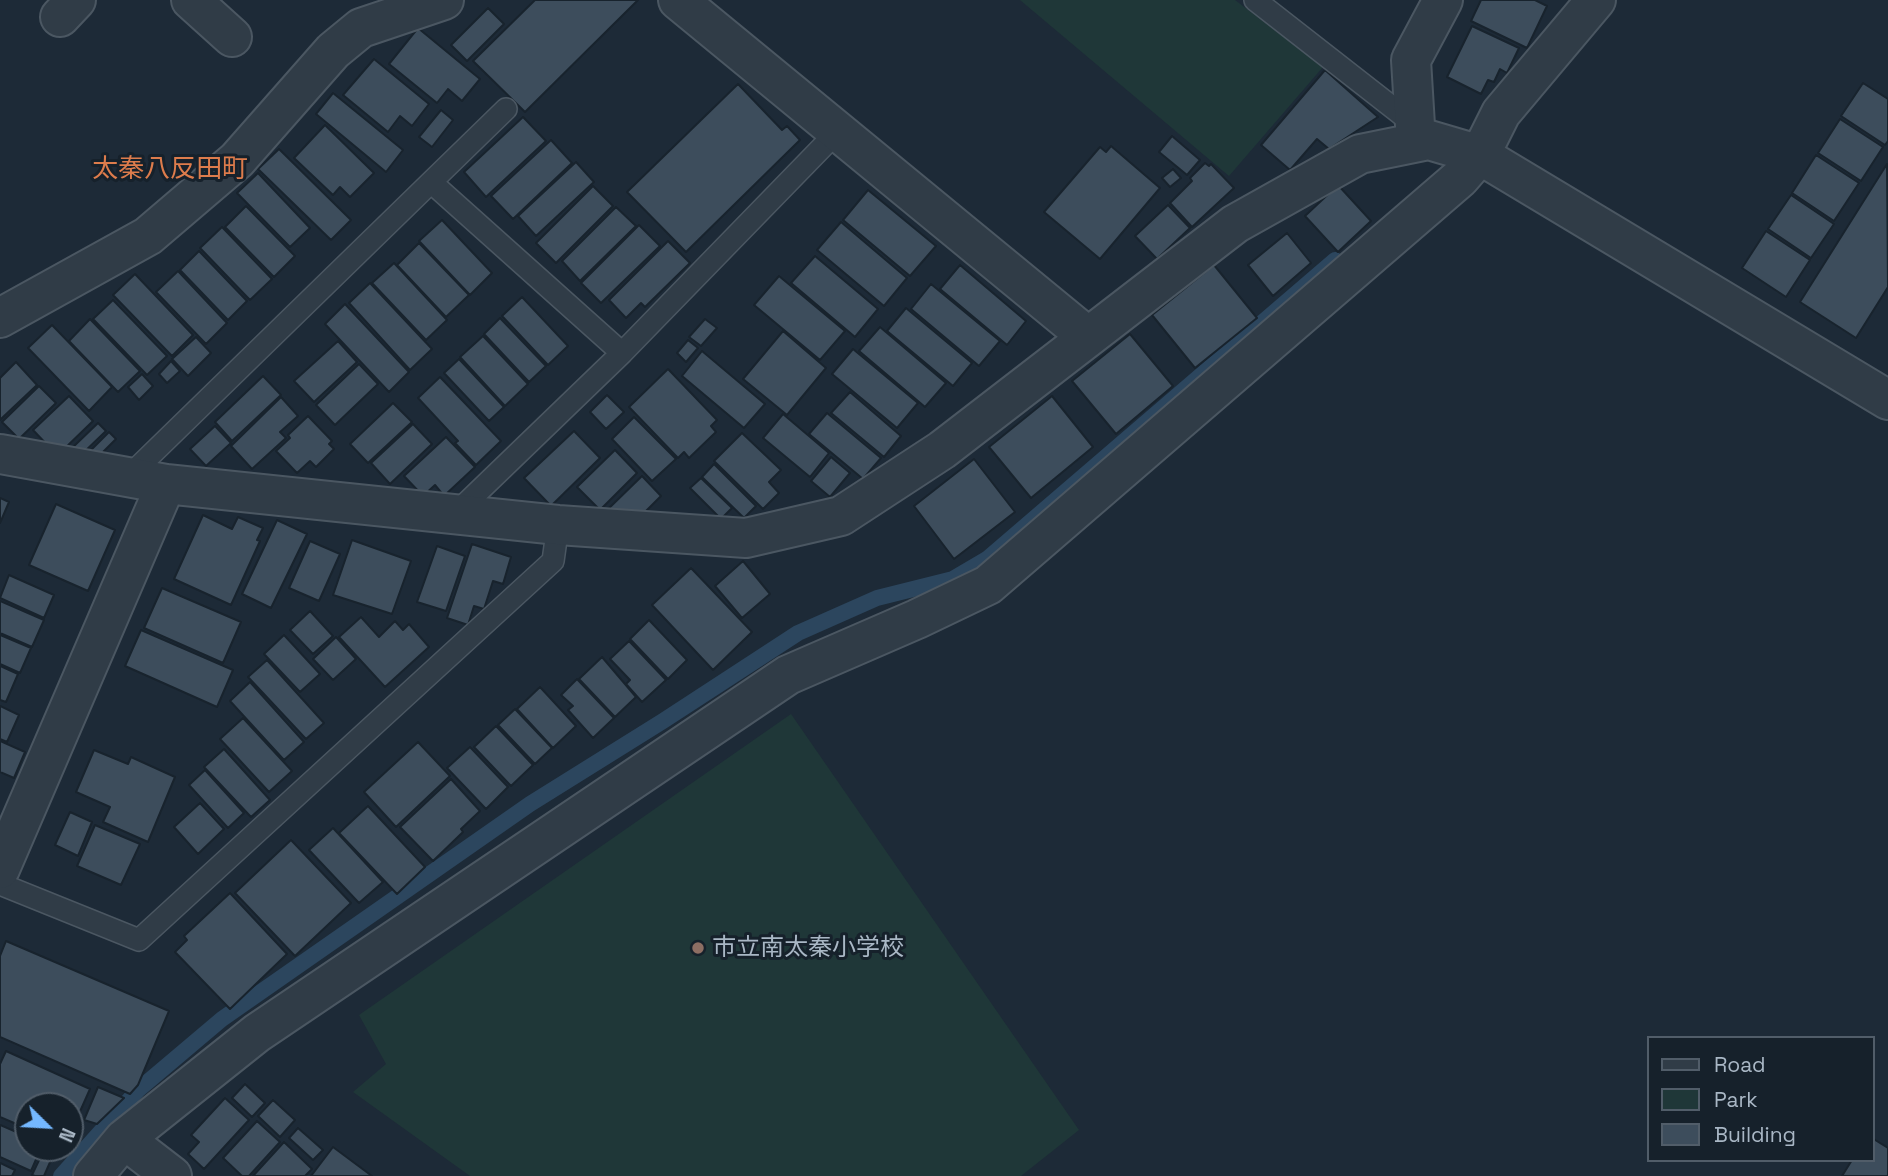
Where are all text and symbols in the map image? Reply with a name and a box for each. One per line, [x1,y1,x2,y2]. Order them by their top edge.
district label: 太秦八反田町 [92,154,248,186]
place label: 市立南太秦小学校 [712,934,904,962]
marker: 市立南太秦小学校 [690,940,706,956]
legend [1646,1036,1874,1162]
text: Road [1714,1051,1766,1078]
text: Park [1714,1086,1758,1113]
north arrow [14,1092,84,1162]
text: Building [1714,1121,1796,1148]
text: N [53,1124,81,1146]

